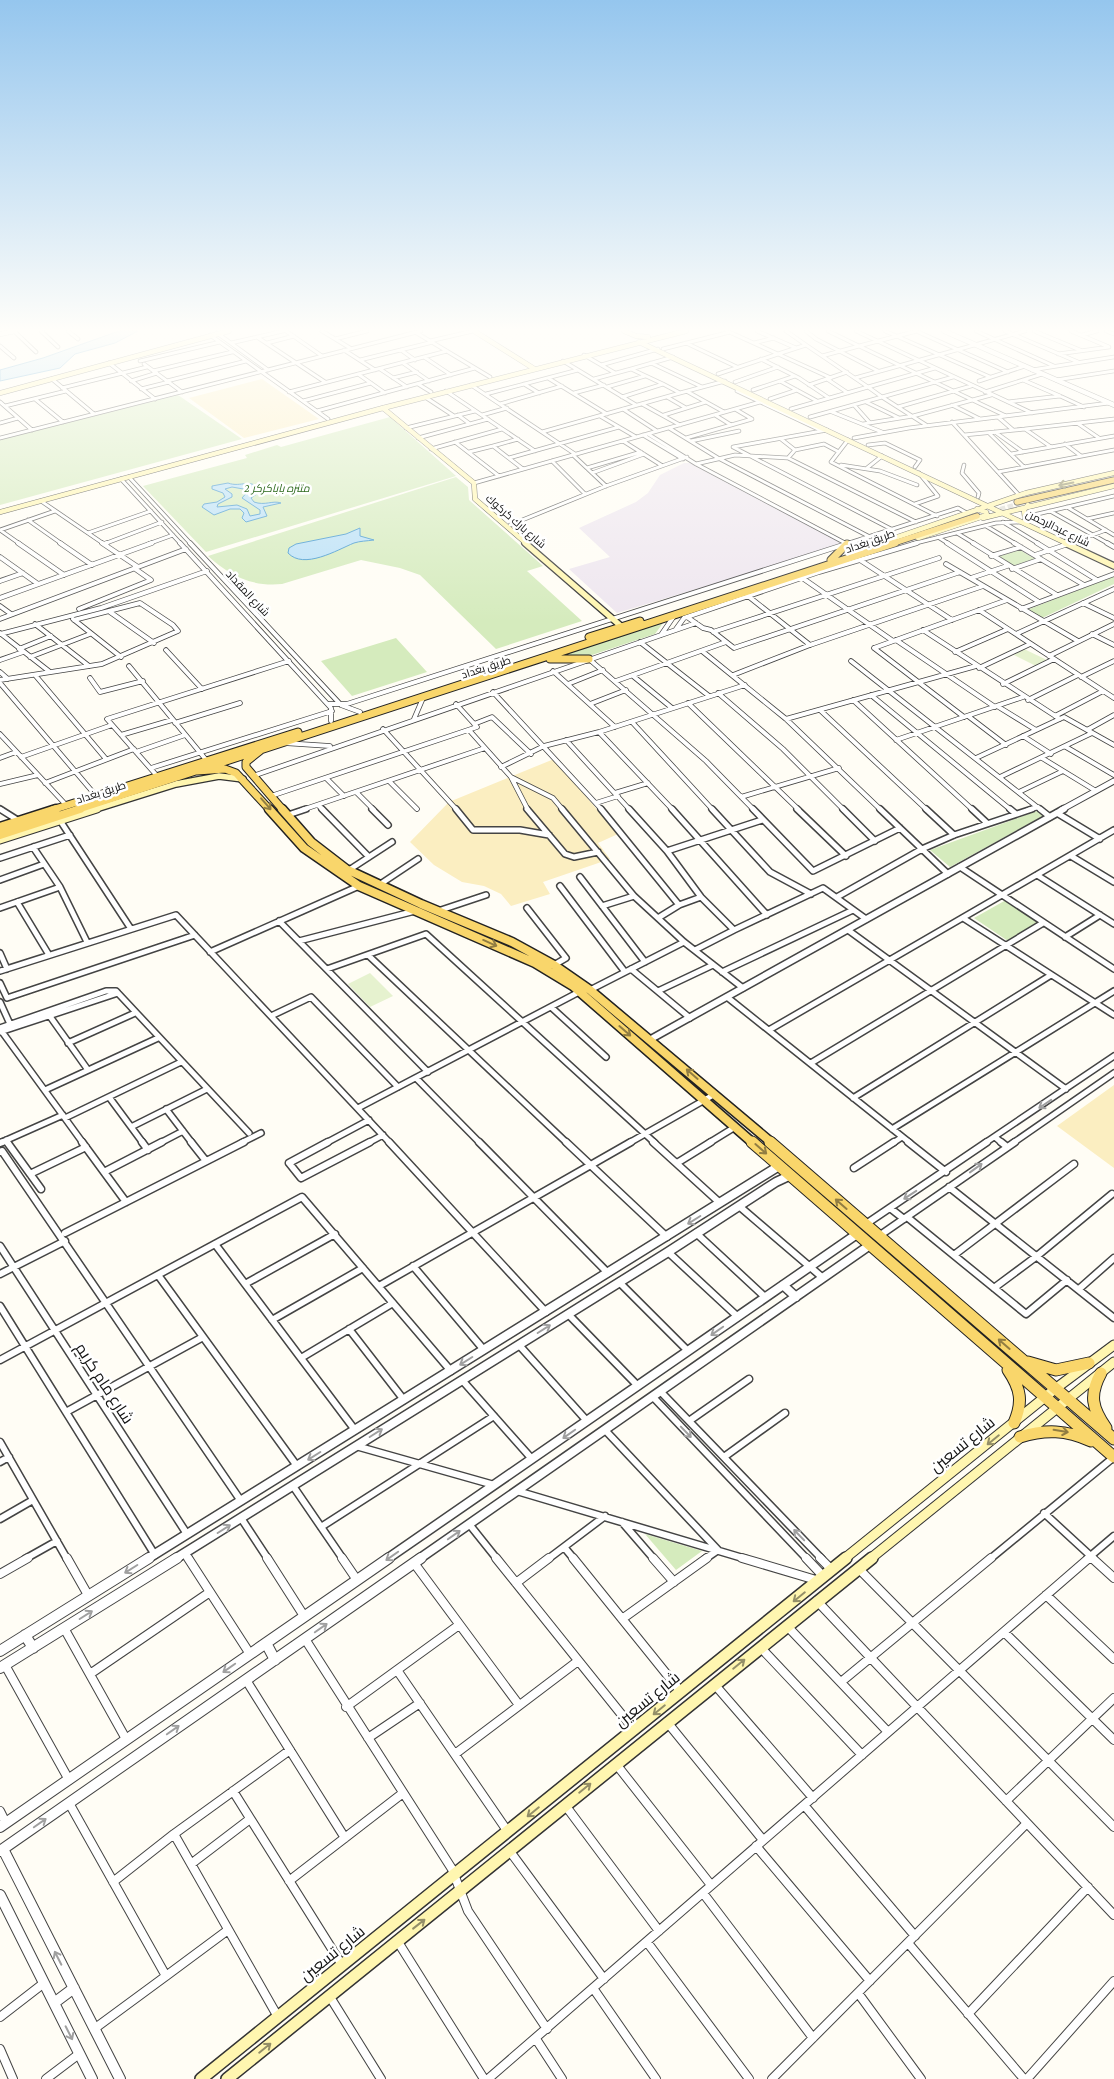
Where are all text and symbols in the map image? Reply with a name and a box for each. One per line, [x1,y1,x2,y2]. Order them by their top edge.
one-way arrow [1059,479,1075,489]
park label: متنزه باباكركر 2 [244,482,311,495]
street label: شارع بارك كركوك [482,492,548,552]
street label: شارع عبدالرحمن [1023,507,1092,550]
street label: طريق بغداد [844,527,897,556]
street label: شارع المقداد [222,568,272,620]
street label: طريق بغداد [460,653,513,682]
street label: طريق بغداد [75,778,128,807]
one-way arrow [260,798,272,811]
one-way arrow [482,939,497,949]
one-way arrow [618,1026,631,1037]
one-way arrow [686,1068,699,1080]
one-way arrow [1038,1098,1052,1109]
one-way arrow [754,1144,767,1155]
one-way arrow [969,1163,983,1173]
one-way arrow [904,1190,918,1200]
one-way arrow [835,1198,848,1209]
one-way arrow [687,1216,701,1226]
one-way arrow [537,1324,551,1334]
one-way arrow [710,1326,724,1336]
one-way arrow [997,1339,1010,1350]
street label: شارع مام كريم [70,1340,137,1428]
one-way arrow [460,1357,474,1367]
street label: شارع تسعين [927,1413,1000,1478]
one-way arrow [680,1426,692,1438]
one-way arrow [1053,1426,1069,1436]
one-way arrow [369,1428,383,1438]
one-way arrow [562,1429,576,1439]
one-way arrow [987,1434,1000,1445]
one-way arrow [307,1451,321,1461]
one-way arrow [216,1523,230,1533]
one-way arrow [793,1529,805,1541]
one-way arrow [447,1530,461,1540]
one-way arrow [385,1551,399,1561]
one-way arrow [124,1565,138,1575]
one-way arrow [793,1592,806,1603]
one-way arrow [79,1609,93,1620]
one-way arrow [314,1623,328,1633]
one-way arrow [733,1659,746,1670]
one-way arrow [223,1663,237,1673]
street label: شارع تسعين [612,1668,685,1733]
one-way arrow [653,1705,666,1716]
one-way arrow [166,1725,180,1735]
one-way arrow [579,1783,592,1794]
one-way arrow [526,1807,539,1818]
one-way arrow [33,1818,47,1828]
one-way arrow [412,1919,425,1930]
street label: شارع تسعين [297,1922,370,1987]
one-way arrow [53,1950,63,1965]
one-way arrow [64,2025,74,2040]
one-way arrow [259,2043,272,2054]

